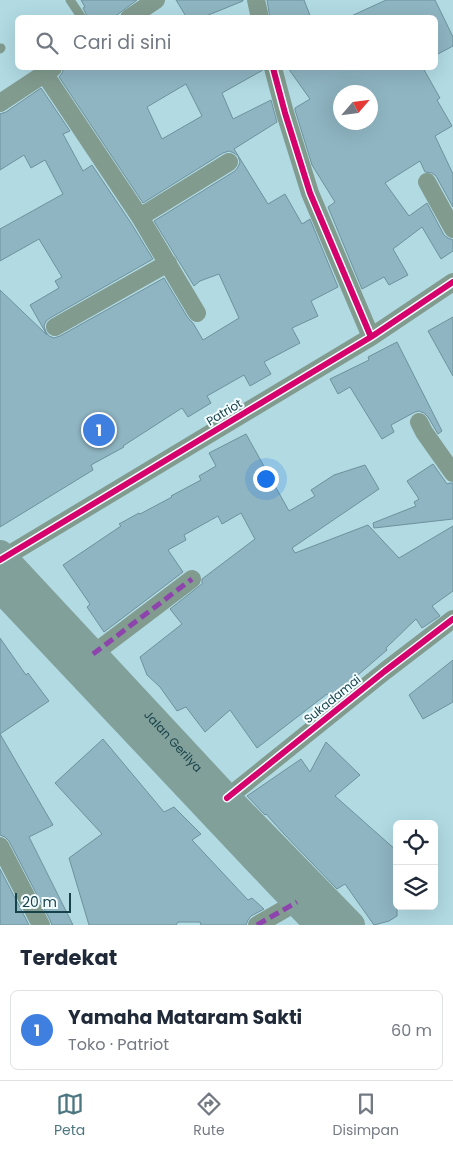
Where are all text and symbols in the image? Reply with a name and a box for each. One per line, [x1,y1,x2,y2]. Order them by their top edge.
search box [15,15,438,70]
icon: search [33,29,61,57]
text: Cari di sini [73,29,171,56]
north arrow [333,85,378,130]
street label: Patriot [203,395,245,429]
pin: 1 [83,411,115,449]
your location [253,466,279,492]
street label: Sukadamai [300,671,364,727]
street label: Jalan Gerilya [141,706,207,775]
map controls [393,820,438,910]
button: locate [393,820,438,865]
button: layers [393,865,438,910]
scale bar [15,890,71,913]
text: 20 m [22,892,57,912]
text: Terdekat [20,943,117,972]
text: Yamaha Mataram Sakti [68,1004,302,1031]
text: 1 [34,1019,40,1042]
text: 60 m [391,1019,432,1042]
text: Toko · Patriot [68,1033,169,1056]
tab: Peta [54,1090,85,1141]
tab: Rute [193,1090,225,1141]
tab: Disimpan [333,1090,399,1141]

